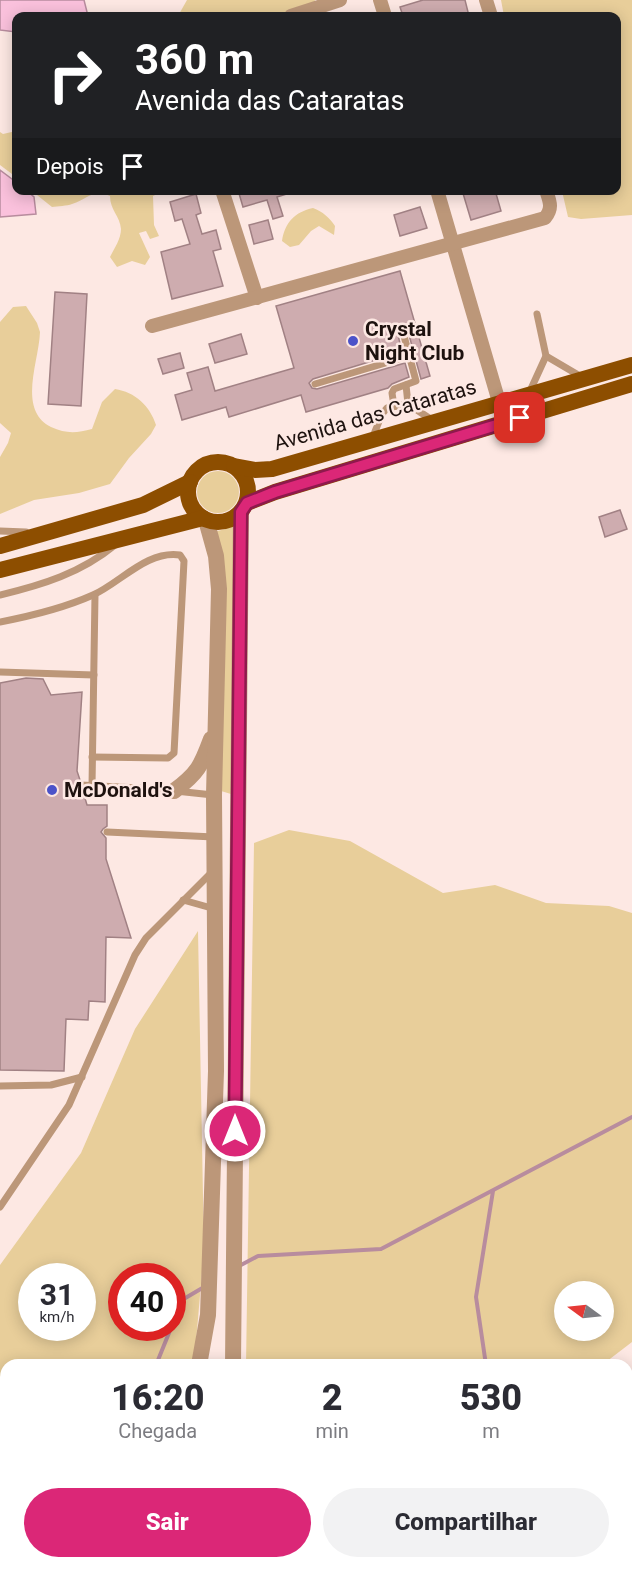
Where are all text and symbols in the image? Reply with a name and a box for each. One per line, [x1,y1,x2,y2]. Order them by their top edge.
text: 360 m [135,35,254,84]
icon: right [36,36,114,114]
text: Avenida das Cataratas [135,85,404,117]
icon: arrive [116,150,149,183]
text: Depois [36,154,104,179]
place label: Crystal Night Club [365,317,465,365]
marker: Crystal Night Club [346,334,360,348]
street label: Avenida das Cataratas [271,375,479,455]
pin [494,392,545,443]
icon: arrive [503,401,536,434]
place label: McDonald's [64,778,173,802]
marker: McDonald's [45,783,59,797]
position arrow [203,1099,267,1163]
speed limit sign: 40 [108,1263,186,1341]
text: 31 [40,1277,74,1312]
north arrow [554,1281,614,1341]
map controls [554,1281,614,1341]
text: km/h [39,1308,75,1326]
text: 16:20 [111,1377,204,1419]
text: 2 [322,1377,343,1419]
text: 530 [460,1377,522,1419]
text: Chegada [118,1419,197,1443]
text: min [315,1419,349,1443]
text: m [482,1419,500,1443]
button: Sair [24,1488,311,1557]
button: Compartilhar [323,1488,609,1557]

